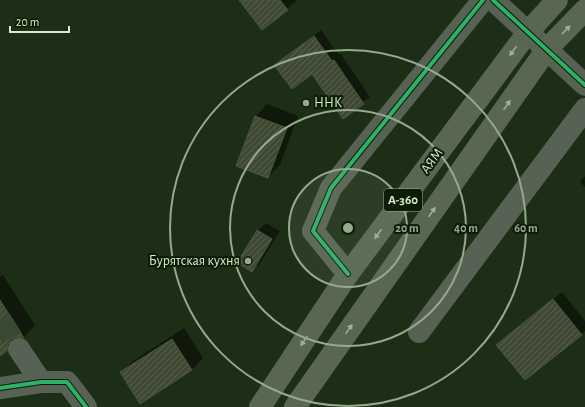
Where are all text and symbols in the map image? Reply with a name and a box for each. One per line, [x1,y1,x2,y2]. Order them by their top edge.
scale bar [10,8,69,34]
text: 20 m [16,16,39,28]
one-way arrow [561,25,571,35]
one-way arrow [509,46,517,56]
place label: ННК [314,96,342,110]
marker: ННК [301,98,311,108]
one-way arrow [503,100,511,111]
street label: АЯМ [418,146,446,176]
road number: А-360 [384,189,422,211]
one-way arrow [428,206,436,217]
centre of rings [341,221,355,235]
text: 20 m [395,222,419,234]
text: 40 m [454,222,478,234]
text: 60 m [514,222,538,234]
one-way arrow [373,229,382,240]
place label: Бурятская кухня [149,254,240,268]
marker: Бурятская кухня [243,256,253,266]
one-way arrow [345,324,353,335]
one-way arrow [300,335,307,347]

